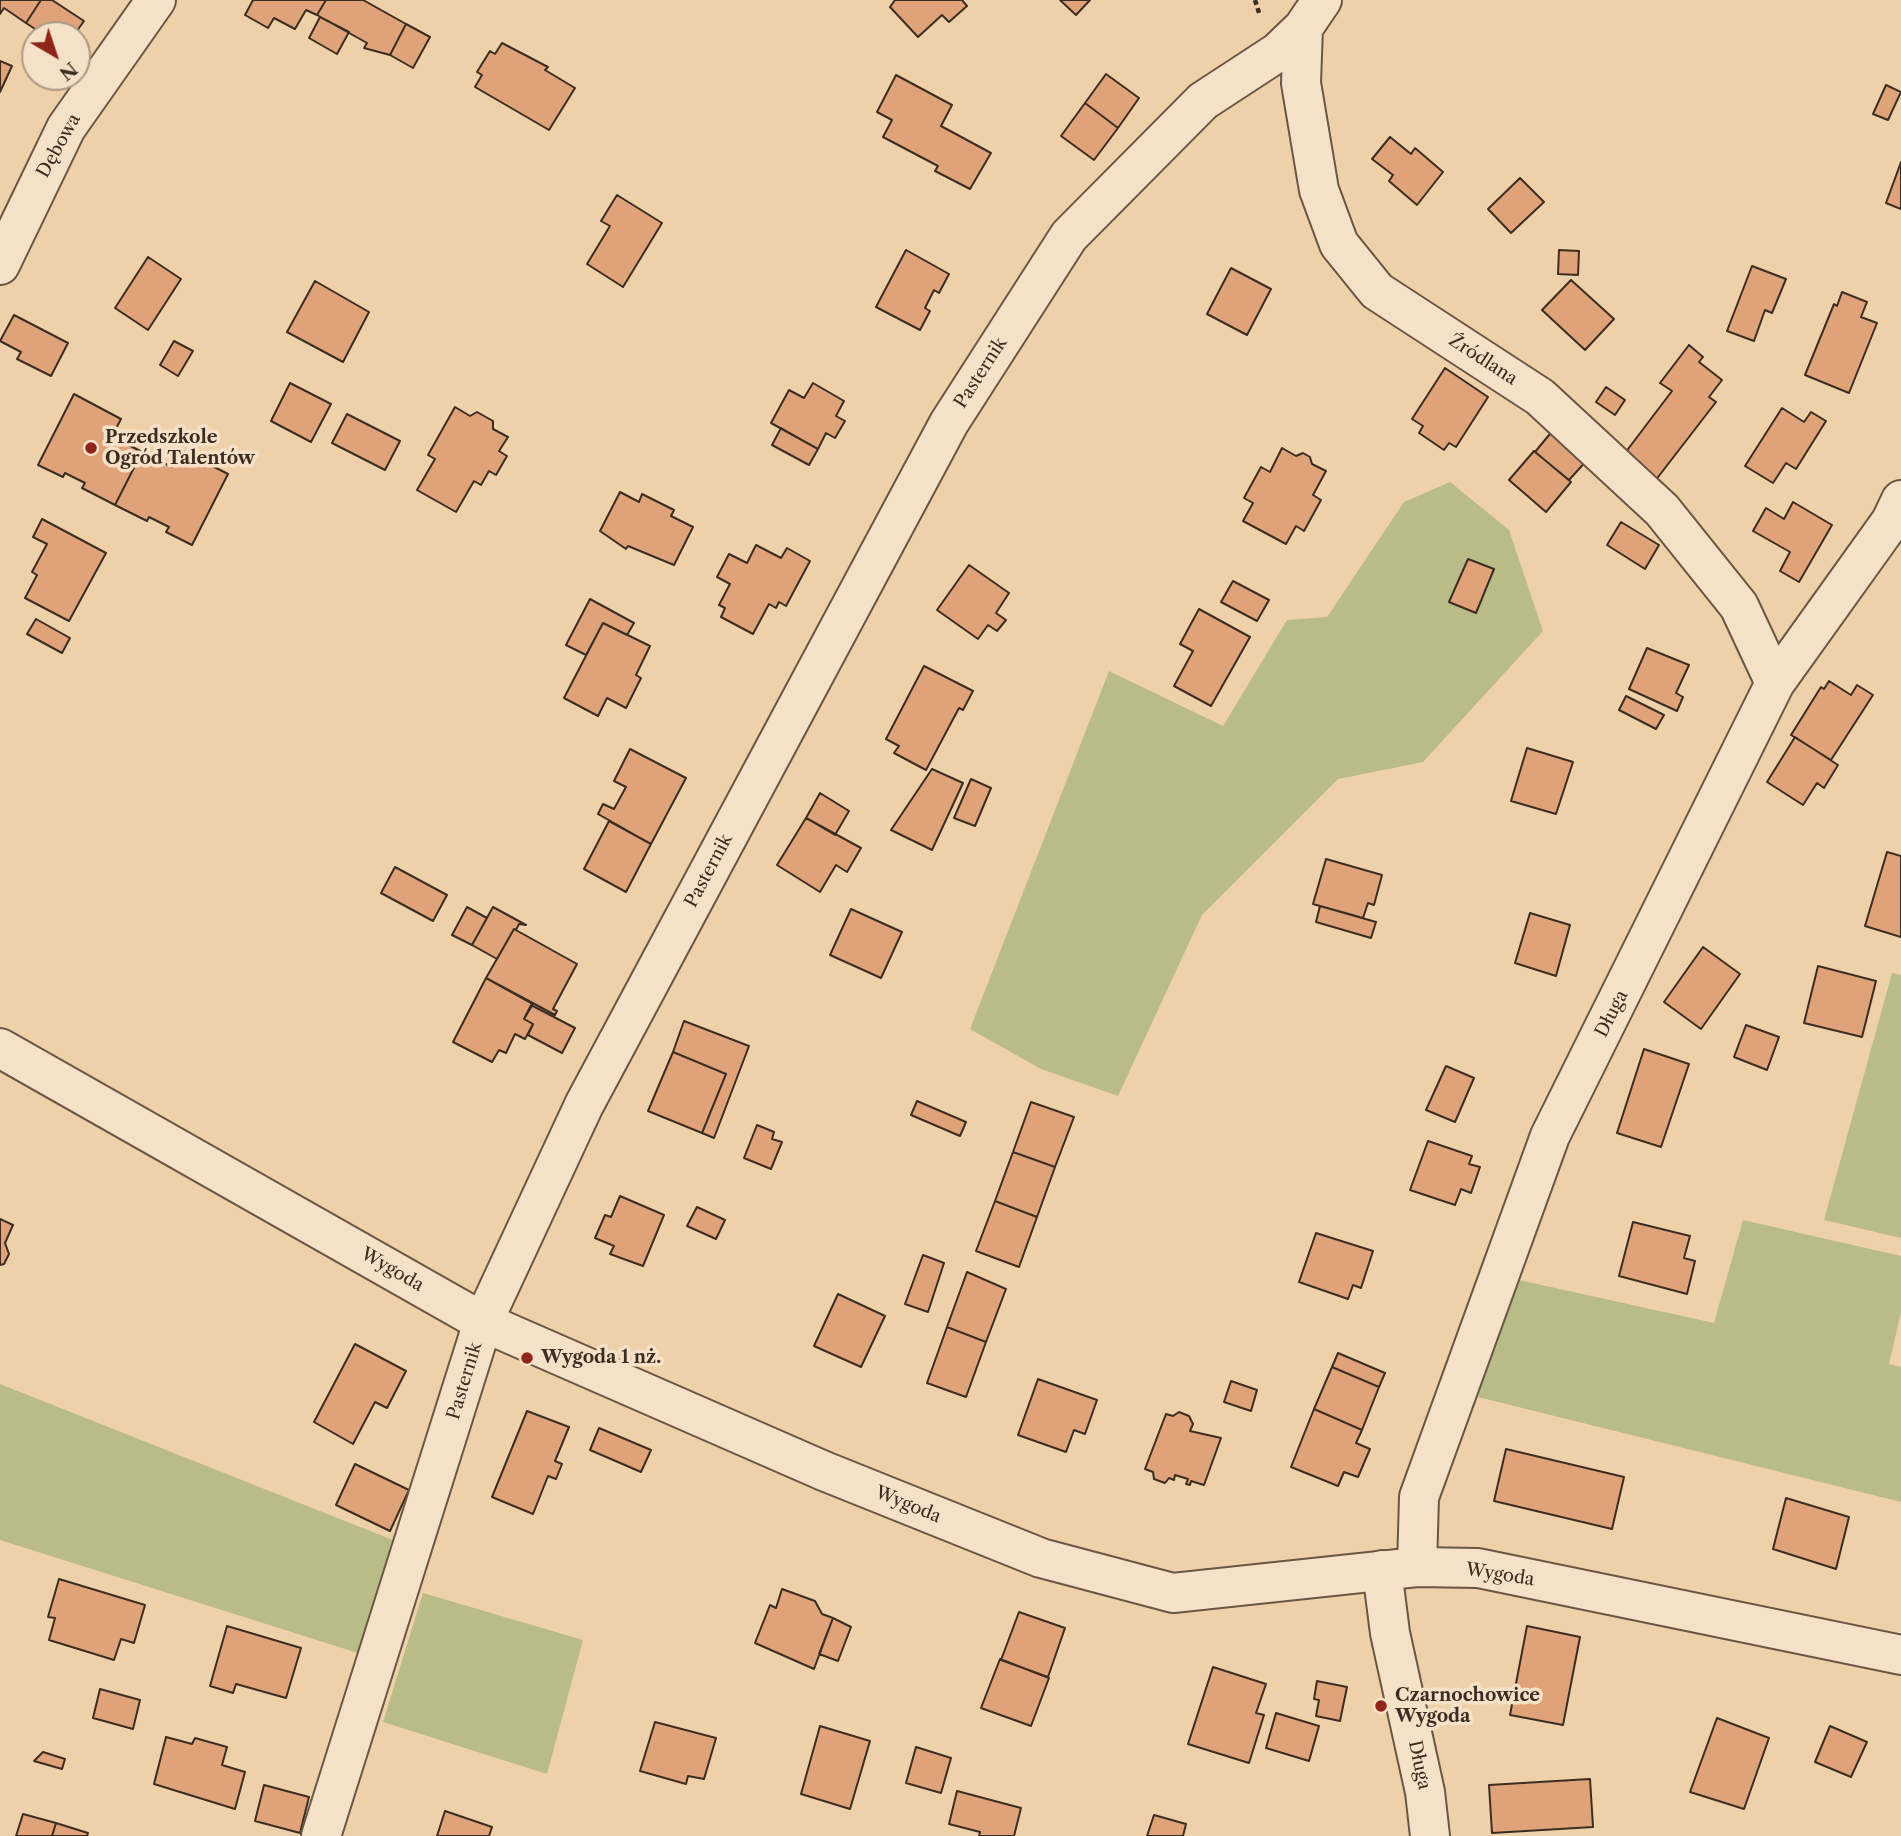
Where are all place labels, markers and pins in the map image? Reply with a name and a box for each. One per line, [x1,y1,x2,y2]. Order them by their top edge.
place label: Przedszkole Ogród Talentów [105,427,255,470]
marker: Przedszkole Ogród Talentów [83,440,99,456]
place label: Wygoda 1 nż. [541,1347,661,1369]
marker: Wygoda 1 nż. [519,1350,535,1366]
place label: Czarnochowice Wygoda [1395,1685,1540,1728]
marker: Czarnochowice Wygoda [1373,1698,1389,1714]

